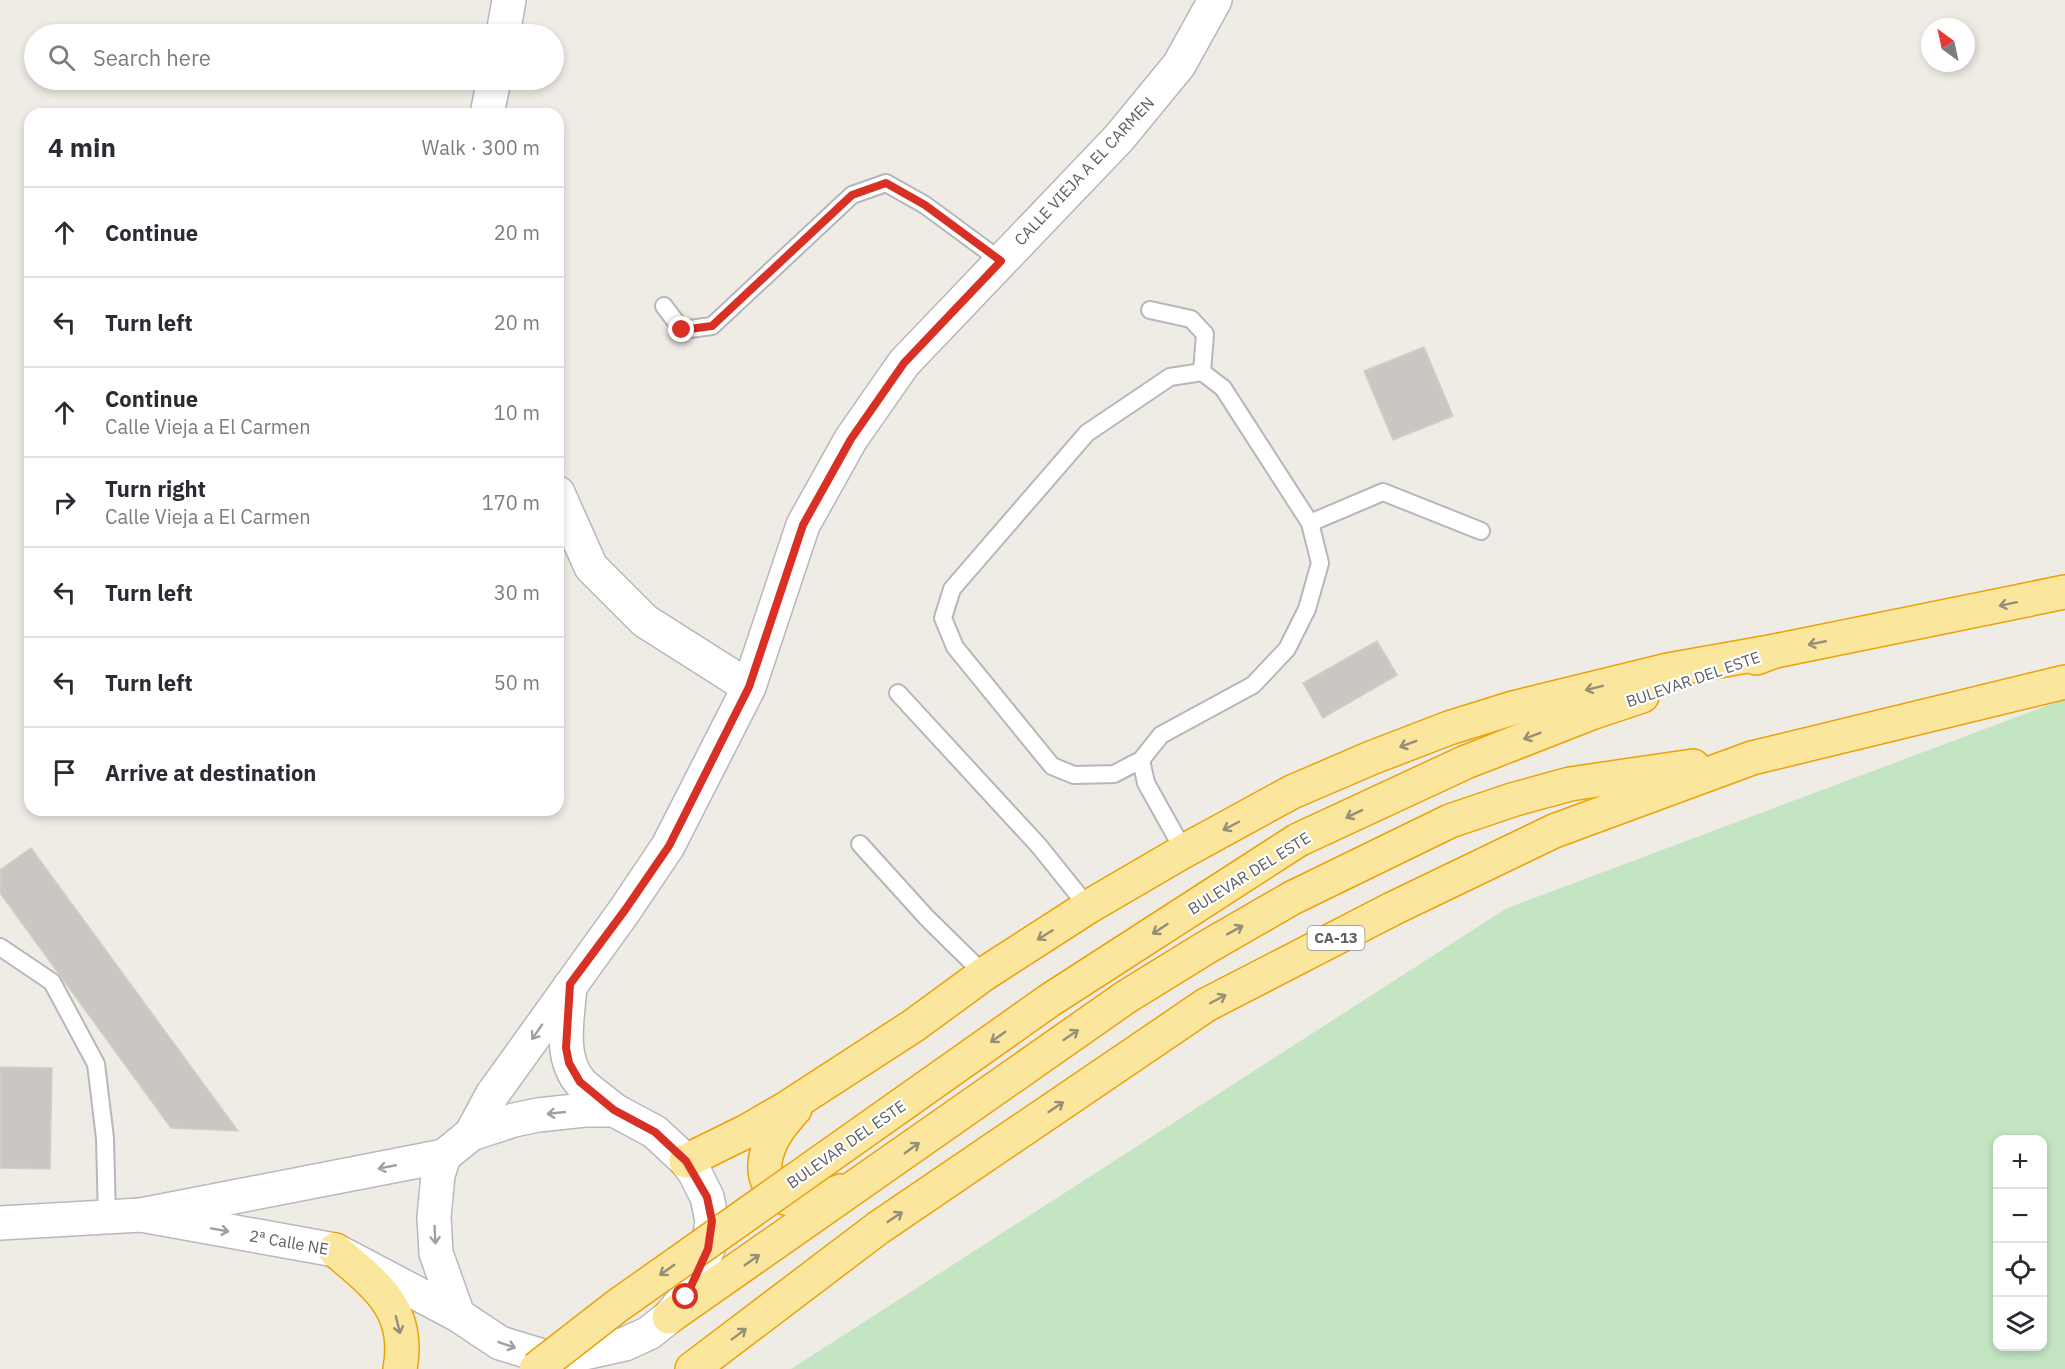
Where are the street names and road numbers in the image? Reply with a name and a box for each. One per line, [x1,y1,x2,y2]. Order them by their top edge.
street label: CALLE VIEJA A EL CARMEN [1010,93,1158,249]
street label: BULEVAR DEL ESTE [1623,647,1763,711]
street label: BULEVAR DEL ESTE [1184,827,1314,919]
road number: CA-13 [1308,926,1364,950]
street label: BULEVAR DEL ESTE [783,1095,909,1193]
street label: 2ª Calle NE [248,1225,330,1259]

